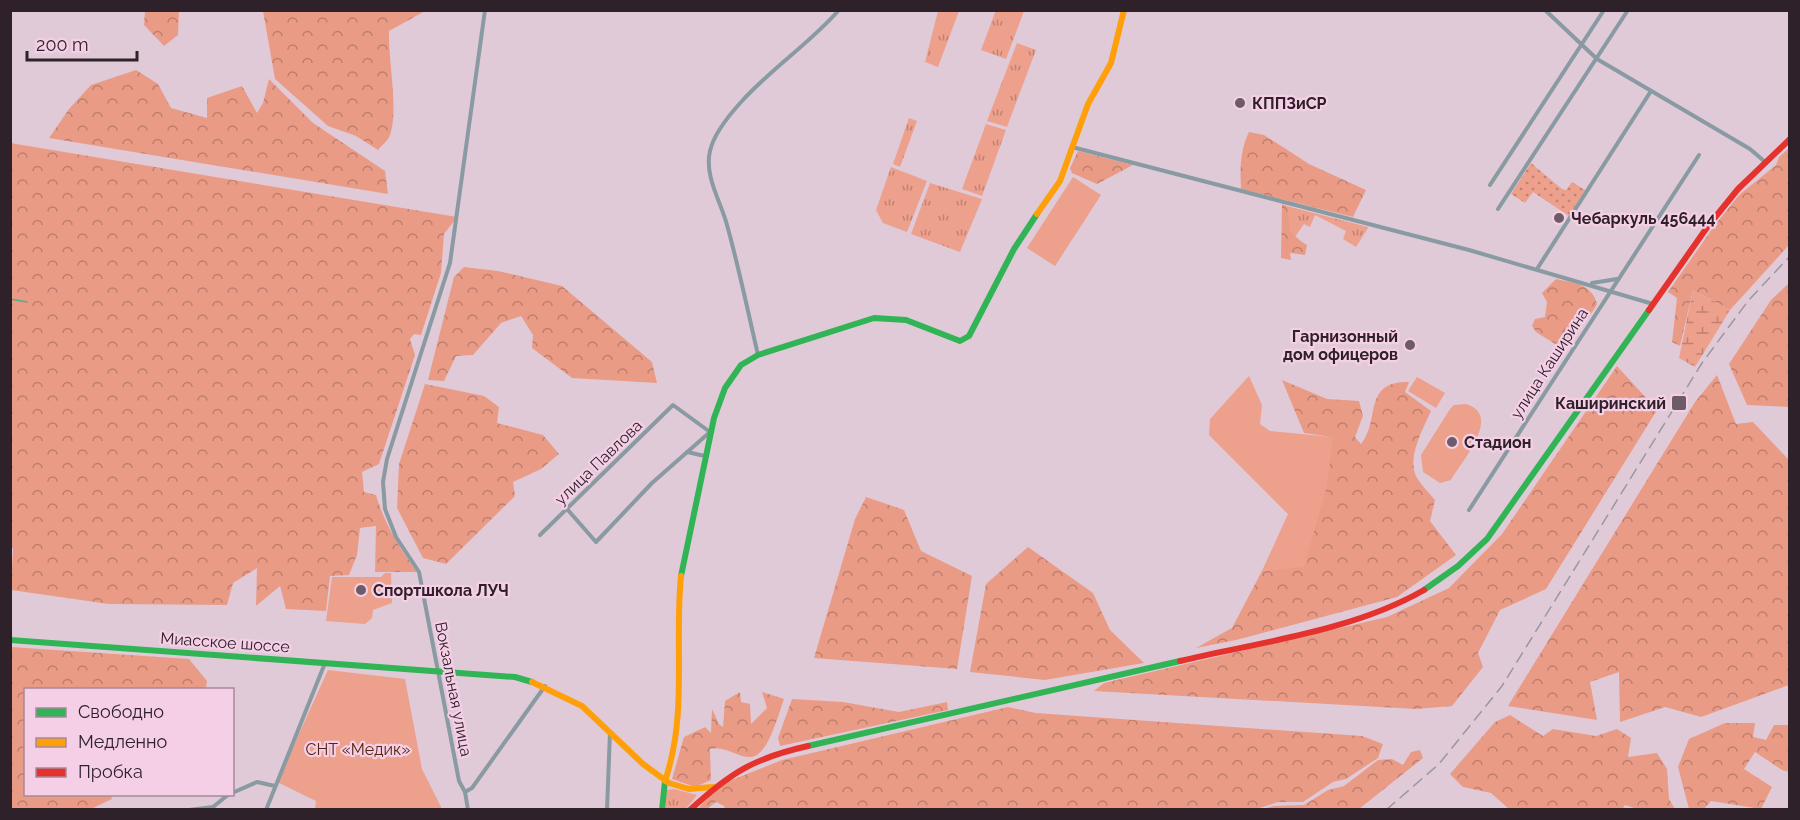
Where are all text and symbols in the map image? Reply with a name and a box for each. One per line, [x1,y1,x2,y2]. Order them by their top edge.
scale bar [27,24,136,62]
text: 200 m [36,34,89,55]
place label: КППЗиСР [1252,94,1327,113]
marker: КППЗиСР [1233,96,1247,110]
place label: Чебаpкуль 456444 [1571,209,1716,228]
marker: Чебаpкуль 456444 [1552,211,1566,225]
street label: улица Каширина [1507,304,1592,422]
place label: Гарнизонный дом офицеров [1283,327,1398,364]
marker: Гарнизонный дом офицеров [1403,338,1417,352]
place label: Каширинский [1555,394,1666,413]
marker: Каширинский [1670,394,1688,412]
street label: улица Павлова [551,416,646,509]
place label: Стадион [1464,433,1531,452]
marker: Стадион [1445,435,1459,449]
place label: Спортшкола ЛУЧ [373,581,509,600]
marker: Спортшкола ЛУЧ [354,583,368,597]
street label: Вокзальная улица [431,620,476,758]
street label: Миасское шоссе [160,628,290,657]
legend [24,688,234,796]
text: Свободно [78,701,164,722]
text: Медленно [78,731,167,752]
park label: СНТ «Медик» [306,740,410,759]
text: Пробка [78,761,143,782]

